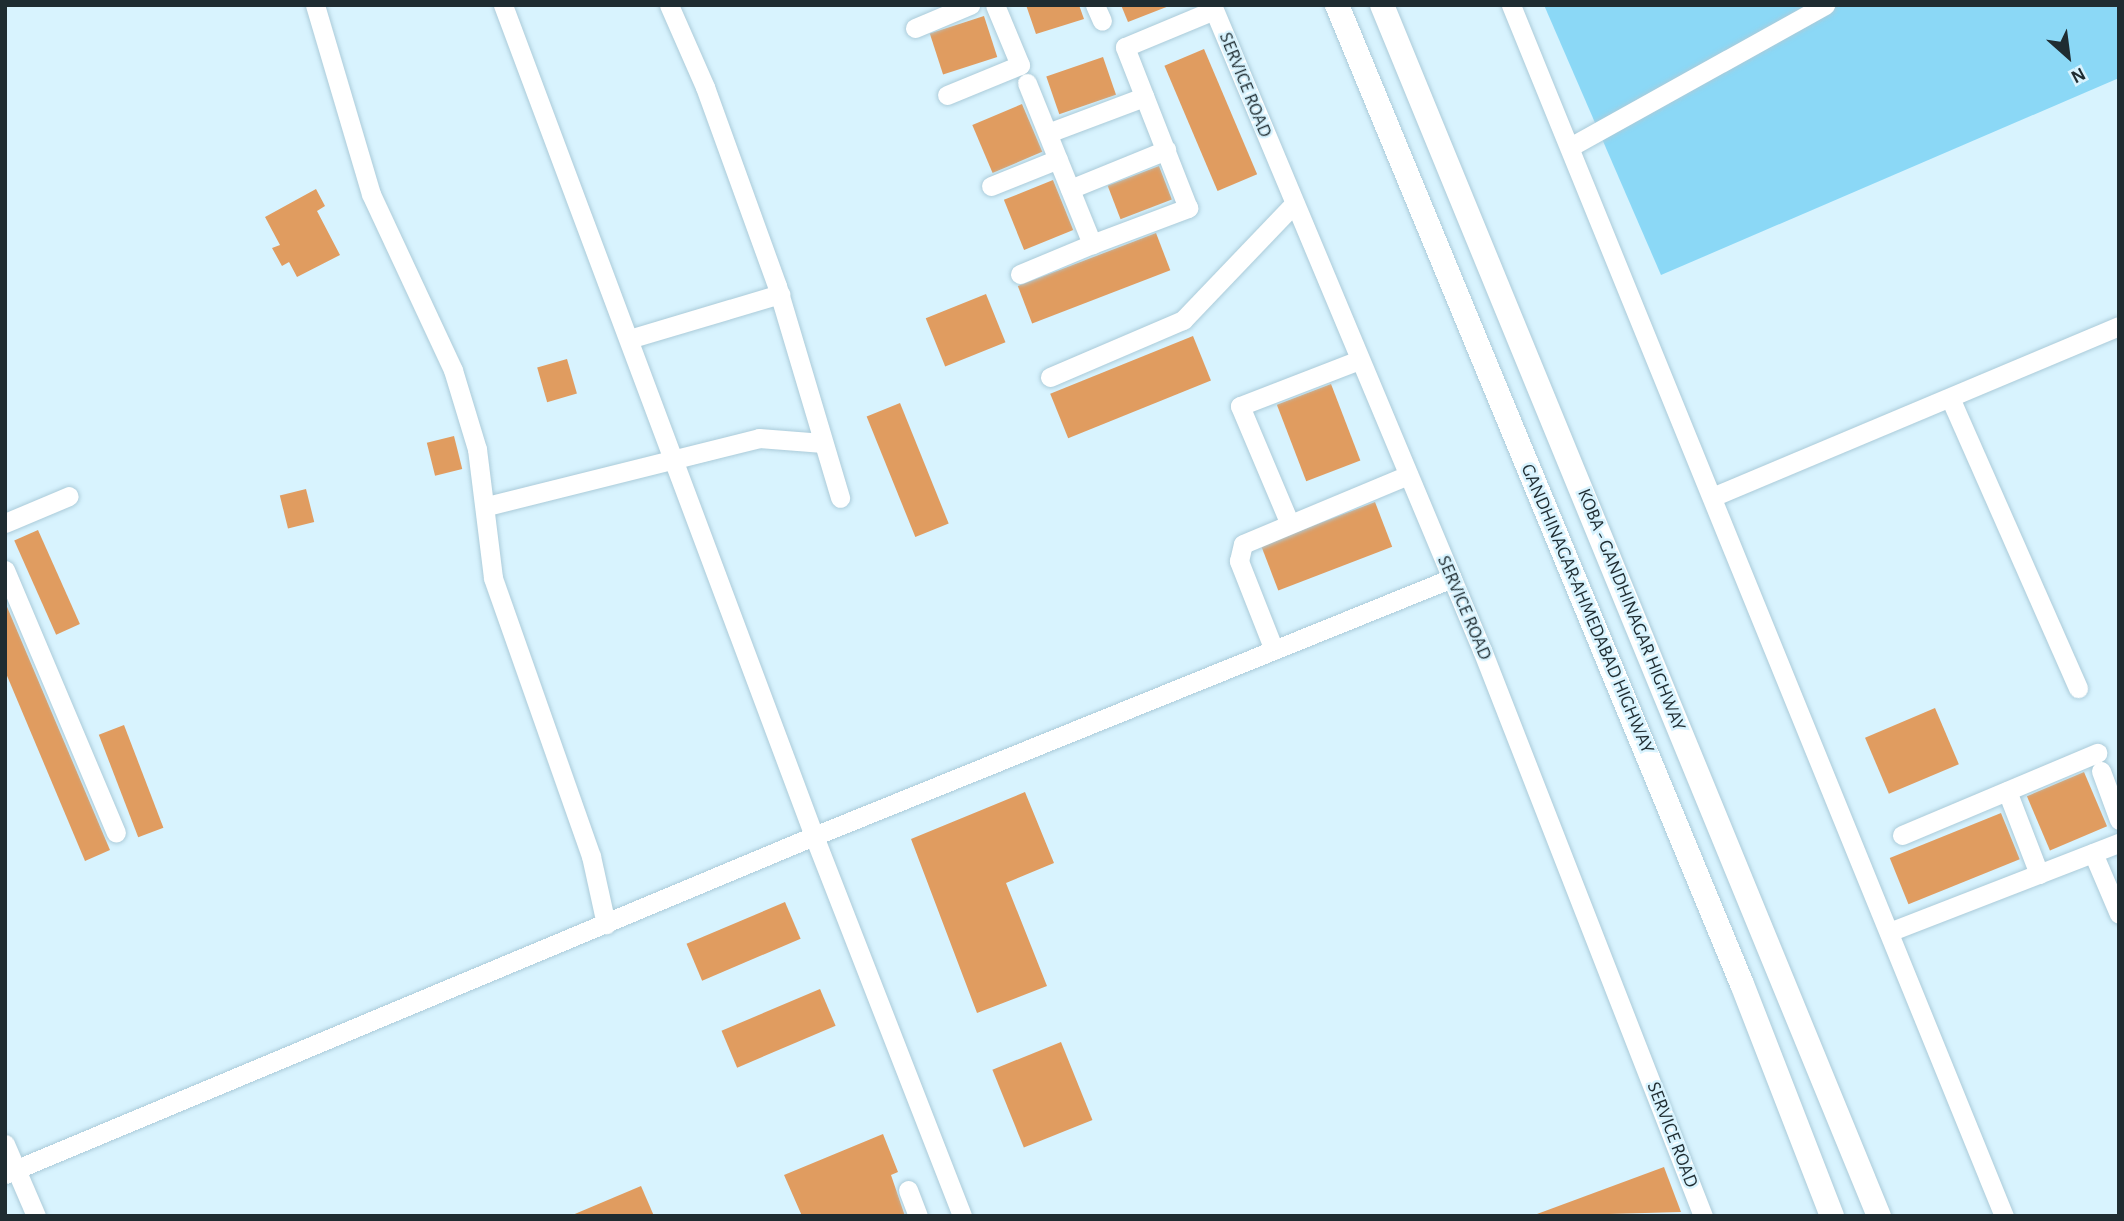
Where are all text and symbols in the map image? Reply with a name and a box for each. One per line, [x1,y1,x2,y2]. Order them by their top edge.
north arrow [2033,21,2103,91]
street label: SERVICE ROAD [1214,29,1276,141]
text: N [2068,63,2088,86]
street label: GANDHINAGAR-AHMEDABAD HIGHWAY [1516,461,1658,757]
street label: KOBA - GANDHINAGAR HIGHWAY [1572,486,1690,734]
street label: SERVICE ROAD [1432,552,1496,664]
street label: SERVICE ROAD [1641,1079,1703,1191]

